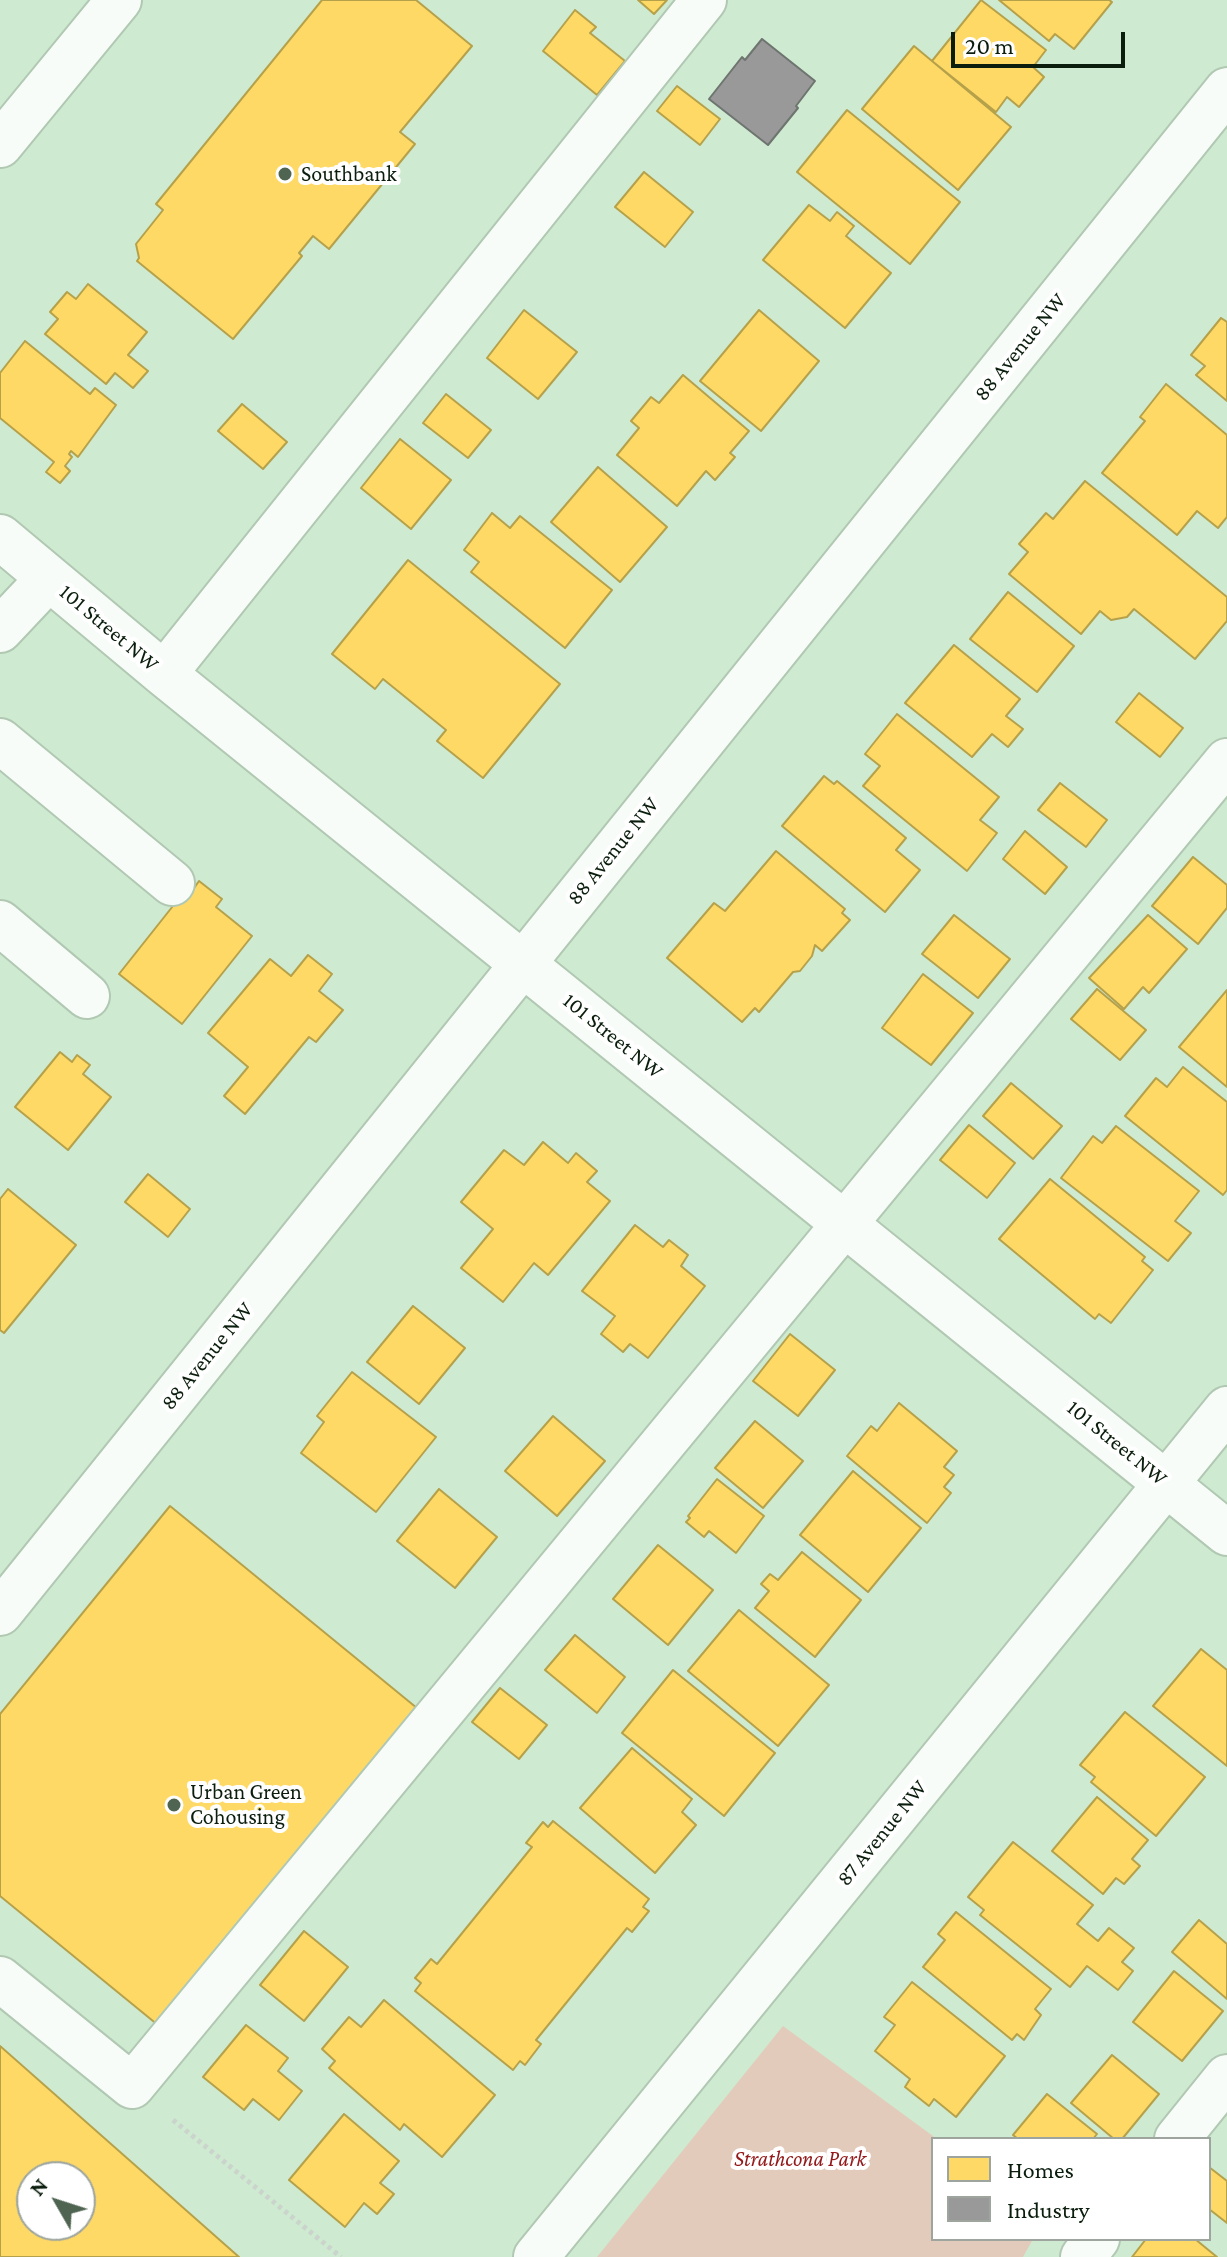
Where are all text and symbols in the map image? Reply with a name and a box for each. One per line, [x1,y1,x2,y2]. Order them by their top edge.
scale bar [955,16,1129,66]
text: 20 m [965,32,1014,59]
place label: Southbank [301,161,397,187]
marker: Southbank [276,165,294,183]
street label: 88 Avenue NW [968,288,1072,406]
street label: 101 Street NW [54,579,164,677]
street label: 88 Avenue NW [561,792,665,910]
street label: 101 Street NW [557,987,669,1085]
street label: 88 Avenue NW [155,1297,259,1415]
street label: 101 Street NW [1061,1394,1173,1492]
street label: 87 Avenue NW [831,1775,933,1891]
place label: Urban Green Cohousing [190,1779,302,1830]
marker: Urban Green Cohousing [165,1796,183,1814]
legend [931,2137,1211,2241]
park label: Strathcona Park [734,2146,866,2172]
text: Homes [1007,2156,1074,2183]
north arrow [16,2161,96,2241]
text: N [24,2173,53,2201]
text: Industry [1007,2196,1090,2223]

